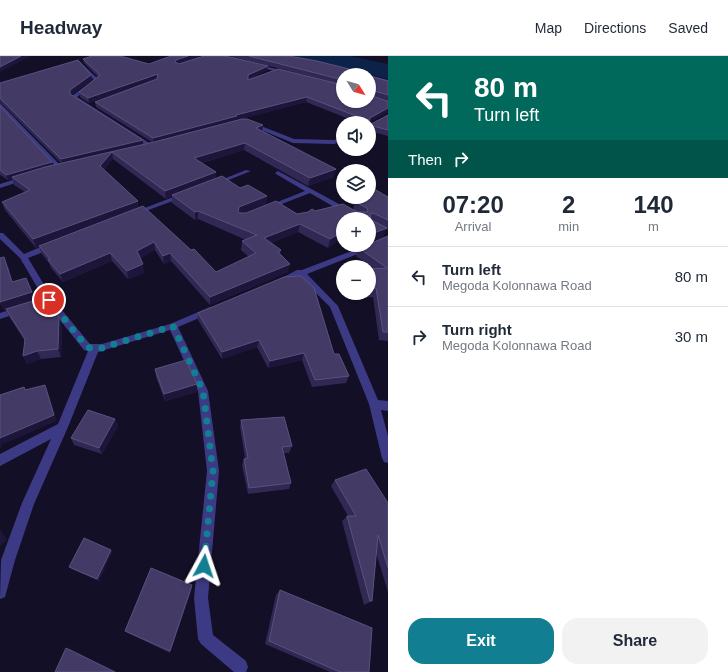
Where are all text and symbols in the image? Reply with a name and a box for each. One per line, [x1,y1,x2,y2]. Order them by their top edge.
text: Headway [20,17,102,38]
text: Map [535,20,562,36]
text: Directions [584,20,646,36]
text: Saved [668,20,708,36]
north arrow [336,68,376,108]
map controls [336,68,376,300]
icon: left [408,72,460,124]
text: 80 m [474,72,538,103]
text: Turn left [474,105,539,125]
button: sound [336,116,376,156]
icon: right [450,148,472,170]
text: Then [408,151,442,168]
button: layers [336,164,376,204]
text: 07:20 [442,191,504,218]
text: 2 [562,191,575,218]
text: 140 [634,191,674,218]
button: + [336,212,376,252]
text: Arrival [455,219,492,234]
text: min [558,219,579,234]
text: m [648,219,659,234]
button: − [336,260,376,300]
text: Turn left [442,261,501,278]
icon: left [408,266,430,288]
text: 80 m [675,268,708,285]
text: Megoda Kolonnawa Road [442,278,592,293]
pin [32,283,66,317]
icon: arrive [38,289,60,311]
text: Turn right [442,321,512,338]
icon: right [408,326,430,348]
text: 30 m [675,328,708,345]
text: Megoda Kolonnawa Road [442,338,592,353]
position arrow [183,545,225,587]
button: Exit [408,618,554,664]
button: Share [562,618,708,664]

